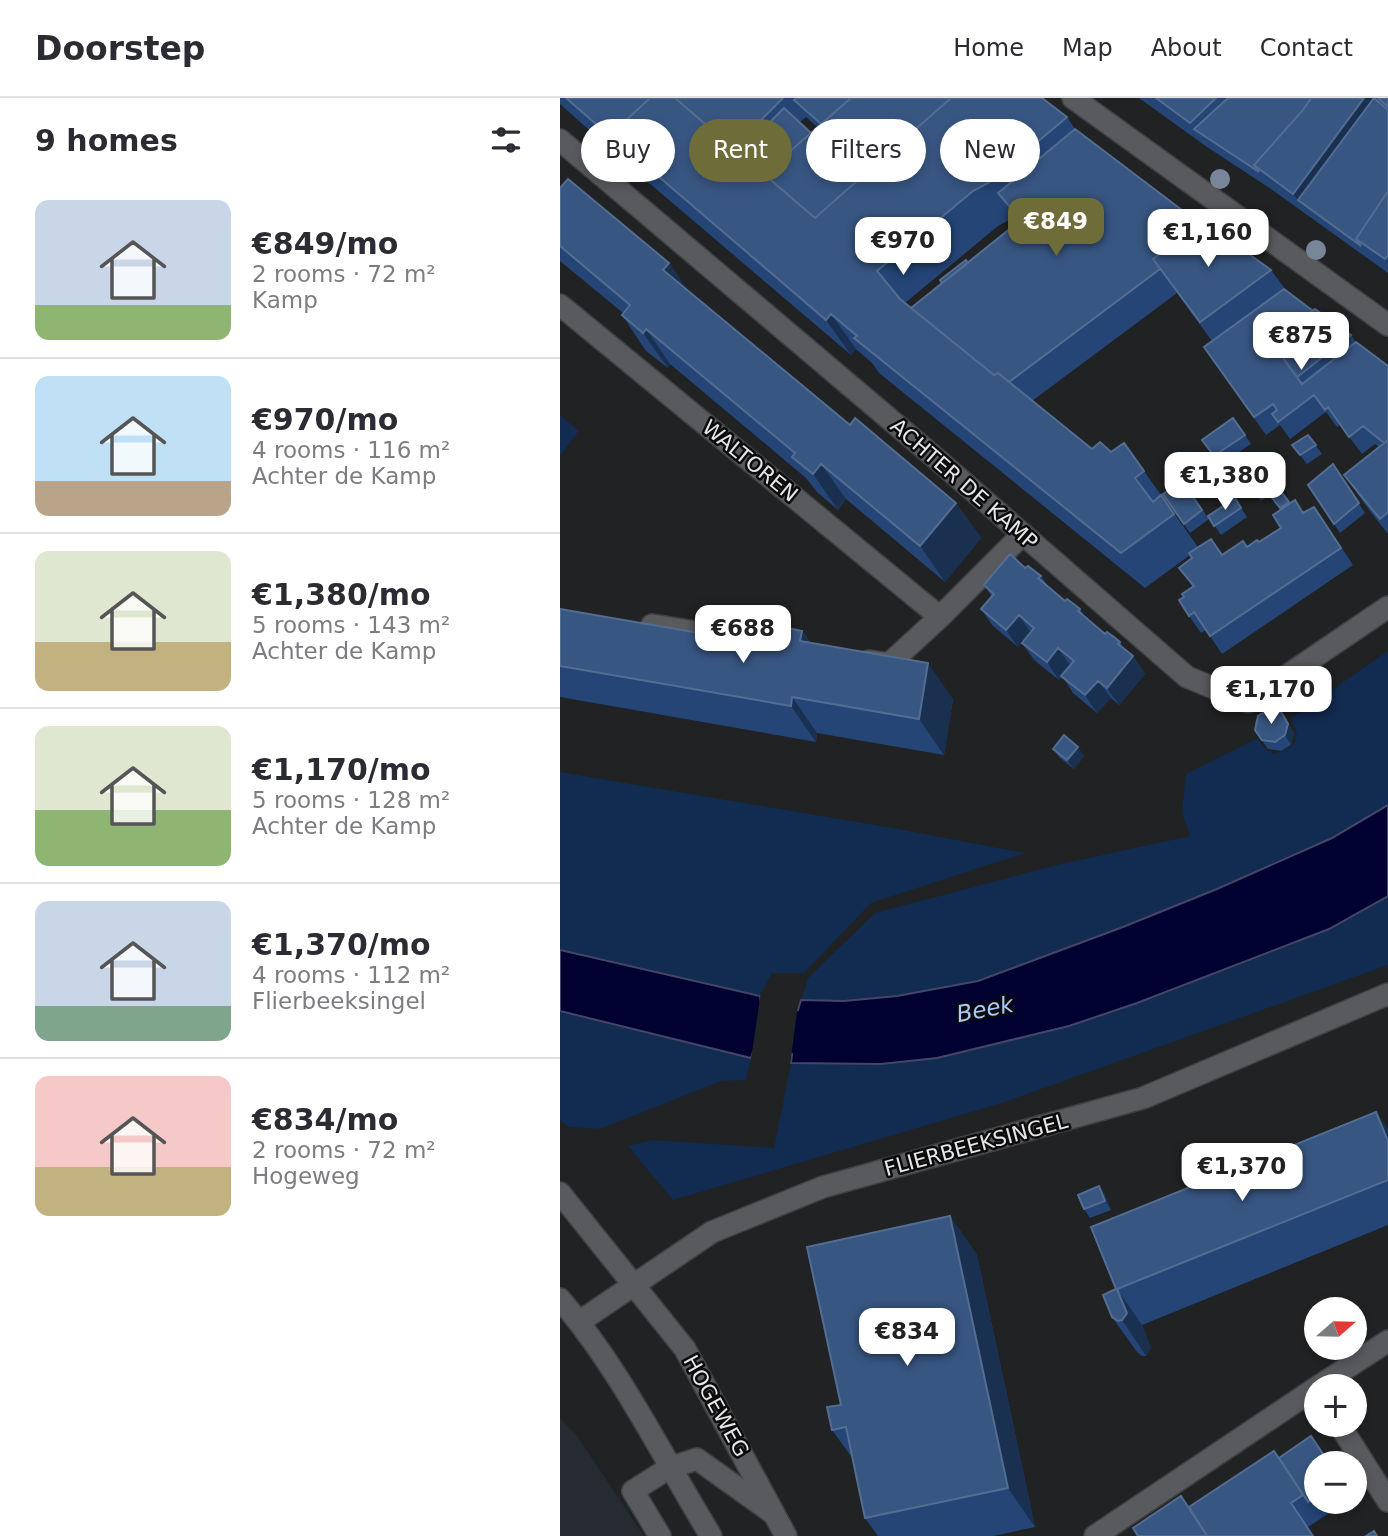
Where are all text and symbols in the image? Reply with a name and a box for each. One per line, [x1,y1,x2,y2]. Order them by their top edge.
text: Doorstep [35,29,205,68]
text: Home [953,34,1024,62]
text: Map [1062,34,1113,62]
text: About [1151,34,1222,62]
text: Contact [1260,34,1353,62]
chip: Buy [581,119,675,182]
chip: Rent [689,119,792,182]
chip: Filters [806,119,926,182]
chip: New [940,119,1040,182]
icon: filters [487,121,525,159]
text: 9 homes [35,123,178,158]
pin: €849 [1015,198,1097,258]
text: €849 [1024,208,1088,234]
pin: €1,160 [1151,209,1265,269]
pin: €970 [862,218,944,277]
text: €1,160 [1164,219,1252,245]
text: €849/mo [252,226,398,261]
text: €970 [871,227,935,253]
icon: home [91,228,175,312]
text: 2 rooms · 72 m² [252,261,436,287]
text: Kamp [252,287,318,313]
pin: €875 [1260,313,1342,372]
text: €875 [1269,322,1333,348]
text: €970/mo [252,402,398,437]
icon: home [91,404,175,488]
street label: ACHTER DE KAMP [886,414,1042,554]
street label: WALTOREN [697,415,803,507]
text: 4 rooms · 116 m² [252,437,450,463]
pin: €1,380 [1168,452,1282,512]
text: €1,380 [1181,462,1269,488]
text: Achter de Kamp [252,463,436,489]
text: €1,380/mo [252,577,431,612]
icon: home [91,579,175,663]
pin: €688 [702,606,784,665]
text: 5 rooms · 143 m² [252,612,450,638]
text: €688 [711,615,775,641]
text: Achter de Kamp [252,638,436,664]
pin: €1,170 [1214,666,1328,726]
text: €1,170 [1227,676,1315,702]
text: €1,170/mo [252,752,431,787]
icon: home [91,754,175,838]
text: 5 rooms · 128 m² [252,787,450,813]
text: Achter de Kamp [252,813,436,839]
text: €1,370/mo [252,927,431,962]
icon: home [91,929,175,1013]
text: 4 rooms · 112 m² [252,962,450,988]
text: Flierbeeksingel [252,988,426,1014]
water label: Beek [954,990,1017,1027]
text: €834/mo [252,1102,398,1137]
icon: home [91,1104,175,1188]
street label: FLIERBEEKSINGEL [882,1109,1071,1181]
text: 2 rooms · 72 m² [252,1137,436,1163]
pin: €1,370 [1185,1144,1299,1203]
text: €1,370 [1198,1153,1286,1179]
text: Hogeweg [252,1163,360,1189]
north arrow [1304,1297,1367,1360]
map controls [1304,1297,1367,1514]
pin: €834 [866,1308,948,1368]
text: €834 [875,1318,939,1344]
street label: HOGEWEG [678,1351,754,1461]
button: + [1304,1374,1367,1437]
button: − [1304,1451,1367,1514]

